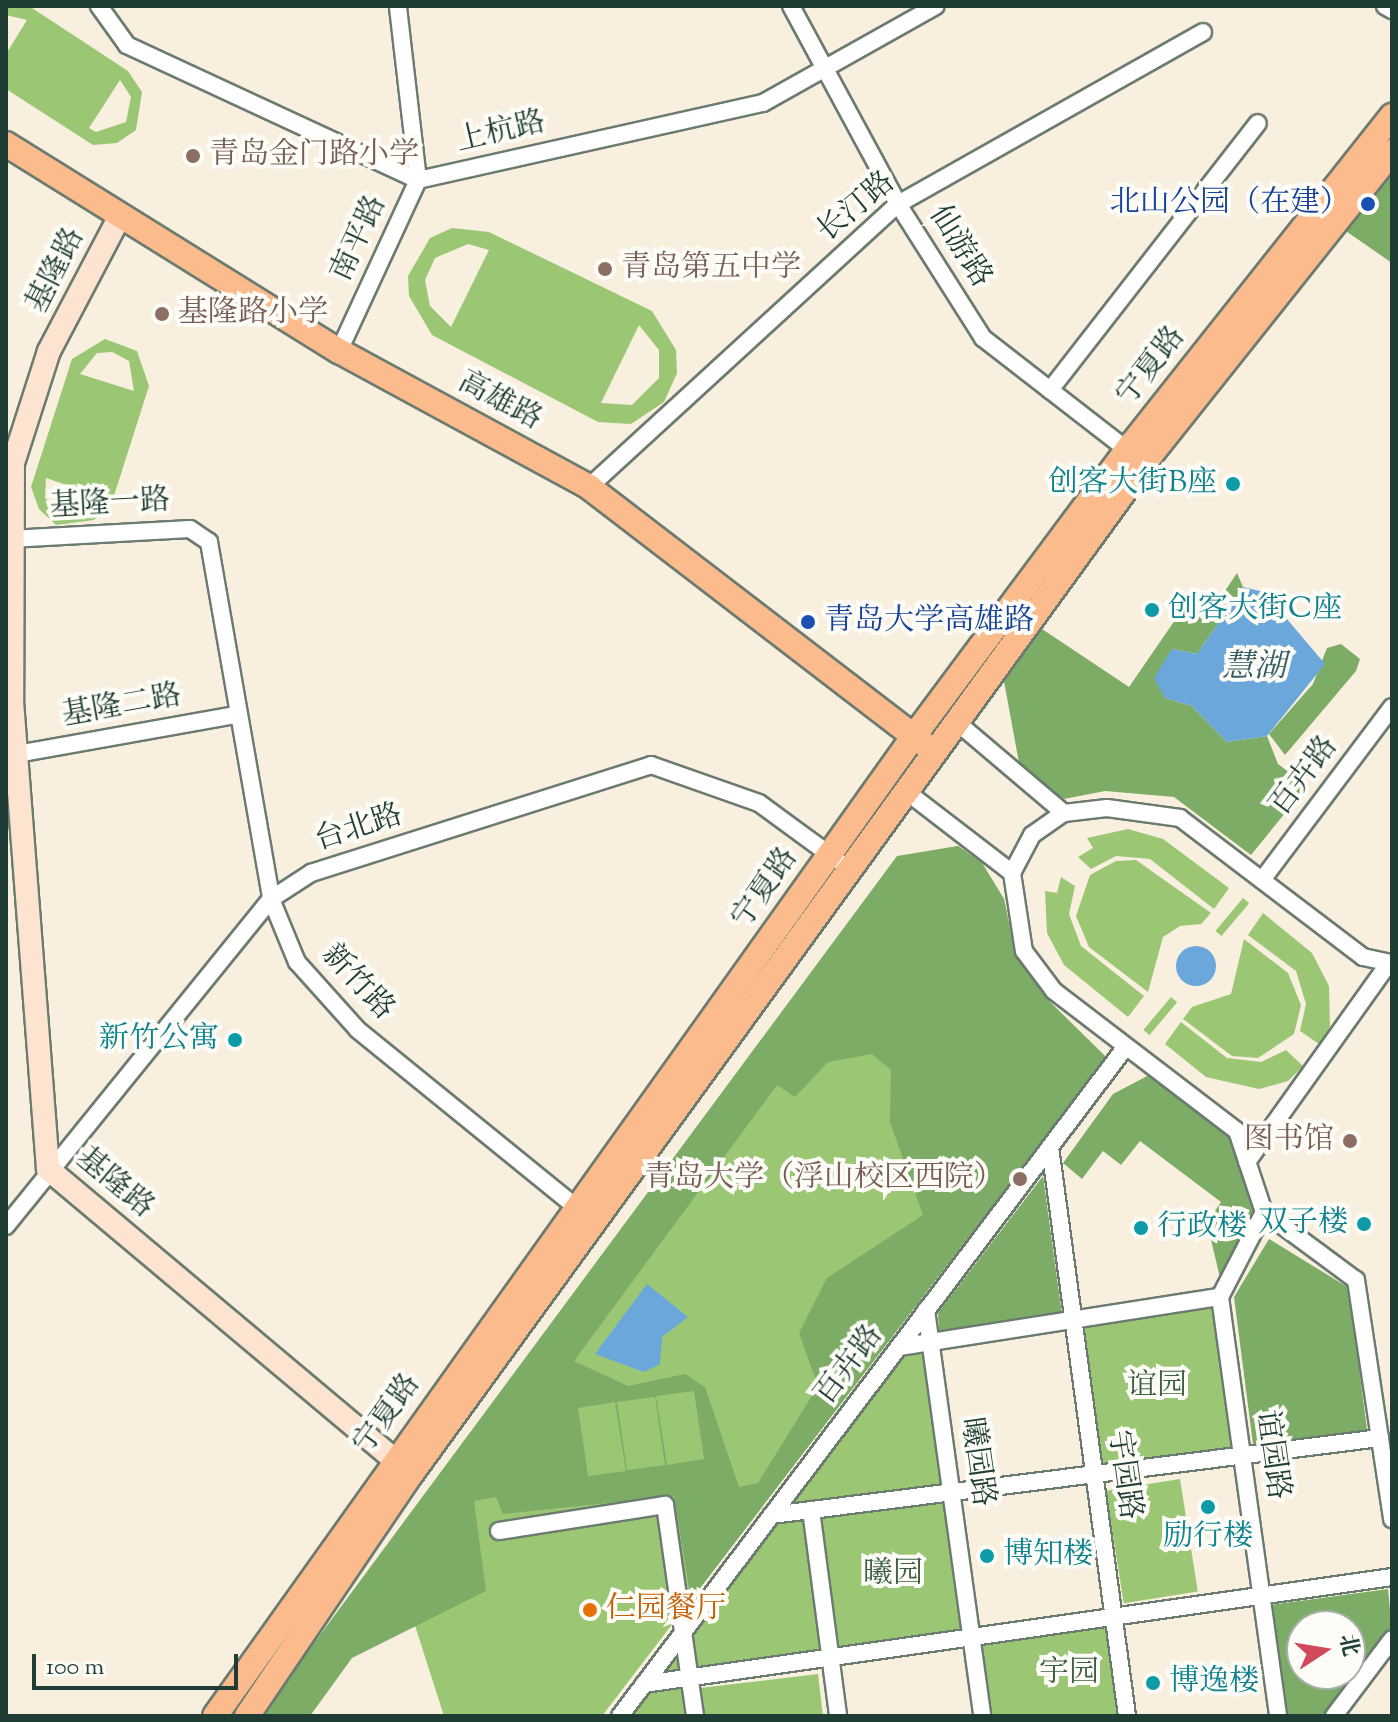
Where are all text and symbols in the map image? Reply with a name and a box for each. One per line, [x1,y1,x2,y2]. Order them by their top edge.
street label: 上杭路 [453,105,549,161]
place label: 青岛金门路小学 [209,138,419,174]
marker: 青岛金门路小学 [184,147,202,165]
street label: 长汀路 [811,165,903,251]
place label: 北山公园（在建） [1110,186,1350,222]
street label: 南平路 [325,191,395,287]
marker: 北山公园（在建） [1357,193,1379,215]
street label: 仙游路 [920,199,998,295]
street label: 基隆路 [21,223,93,319]
place label: 青岛第五中学 [621,251,801,287]
marker: 青岛第五中学 [596,260,614,278]
place label: 基隆路小学 [178,296,328,332]
marker: 基隆路小学 [153,305,171,323]
street label: 宁夏路 [1110,320,1194,414]
street label: 高雄路 [451,365,547,439]
place label: 创客大街B座 [1048,466,1217,502]
marker: 创客大街B座 [1224,475,1242,493]
street label: 基隆一路 [49,484,171,526]
place label: 创客大街C座 [1168,592,1342,628]
marker: 创客大街C座 [1143,601,1161,619]
place label: 青岛大学高雄路 [824,604,1034,640]
marker: 青岛大学高雄路 [799,613,817,631]
water label: 慧湖 [1222,649,1286,687]
street label: 基隆二路 [60,679,184,735]
street label: 百卉路 [1264,730,1346,824]
street label: 台北路 [311,798,407,860]
street label: 宁夏路 [725,842,807,936]
street label: 新竹路 [313,938,401,1028]
place label: 新竹公寓 [99,1022,219,1058]
marker: 新竹公寓 [226,1031,244,1049]
place label: 图书馆 [1244,1123,1334,1159]
marker: 图书馆 [1341,1132,1359,1150]
street label: 基隆路 [68,1141,160,1227]
place label: 青岛大学（浮山校区西院） [644,1161,1004,1197]
marker: 青岛大学（浮山校区西院） [1011,1170,1029,1188]
place label: 双子楼 [1258,1206,1348,1242]
place label: 行政楼 [1157,1210,1247,1246]
marker: 双子楼 [1355,1215,1373,1233]
marker: 行政楼 [1132,1219,1150,1237]
street label: 百卉路 [809,1319,891,1413]
street label: 宁夏路 [347,1368,429,1462]
park label: 谊园 [1127,1369,1187,1405]
street label: 谊园路 [1247,1408,1295,1502]
street label: 曦园路 [952,1415,1000,1509]
street label: 宇园路 [1099,1428,1147,1522]
marker: 励行楼 [1199,1498,1217,1516]
place label: 励行楼 [1163,1520,1253,1556]
place label: 博知楼 [1003,1538,1093,1574]
marker: 博知楼 [978,1547,996,1565]
park label: 曦园 [863,1557,923,1593]
place label: 仁园餐厅 [606,1592,726,1628]
marker: 仁园餐厅 [581,1601,599,1619]
north arrow [1286,1610,1366,1690]
text: 北 [1330,1631,1365,1660]
scale bar [36,1638,242,1688]
text: 100 m [46,1651,104,1685]
park label: 宇园 [1039,1656,1099,1692]
place label: 博逸楼 [1169,1665,1259,1701]
marker: 博逸楼 [1144,1674,1162,1692]

